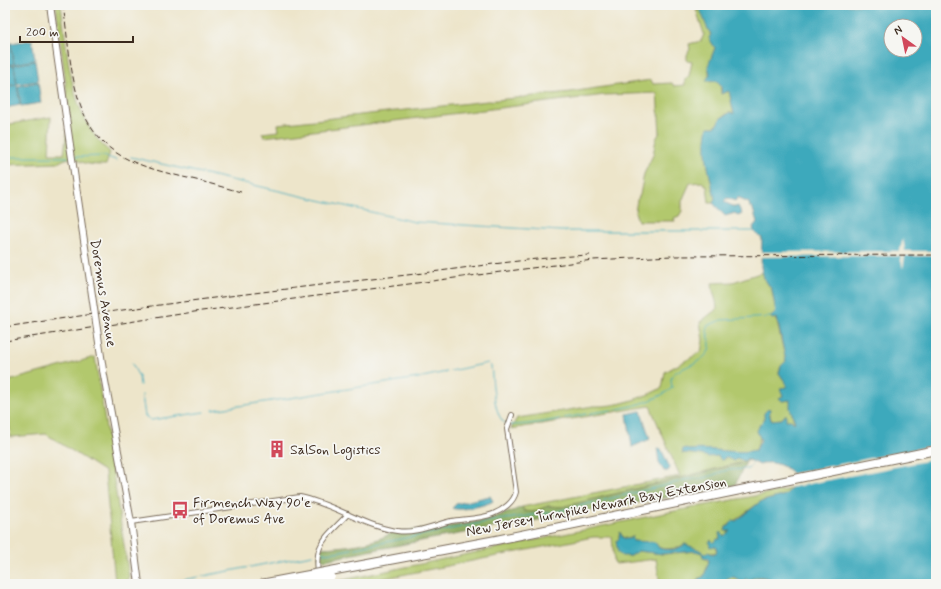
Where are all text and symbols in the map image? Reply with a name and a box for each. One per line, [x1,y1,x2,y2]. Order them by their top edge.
scale bar [20,18,133,44]
north arrow [883,18,923,58]
text: N [891,23,905,38]
text: 200 m [26,25,59,41]
street label: Doremus Avenue [86,238,120,348]
building icon: SalSon Logistics [267,439,287,459]
place label: SalSon Logistics [290,441,381,460]
street label: New Jersey Turnpike Newark Bay Extension [464,473,728,541]
place label: Firmench Way 90'e of Doremus Ave [193,494,311,528]
bus stop icon: Firmench Way 90'e of Doremus Ave [170,500,190,520]

